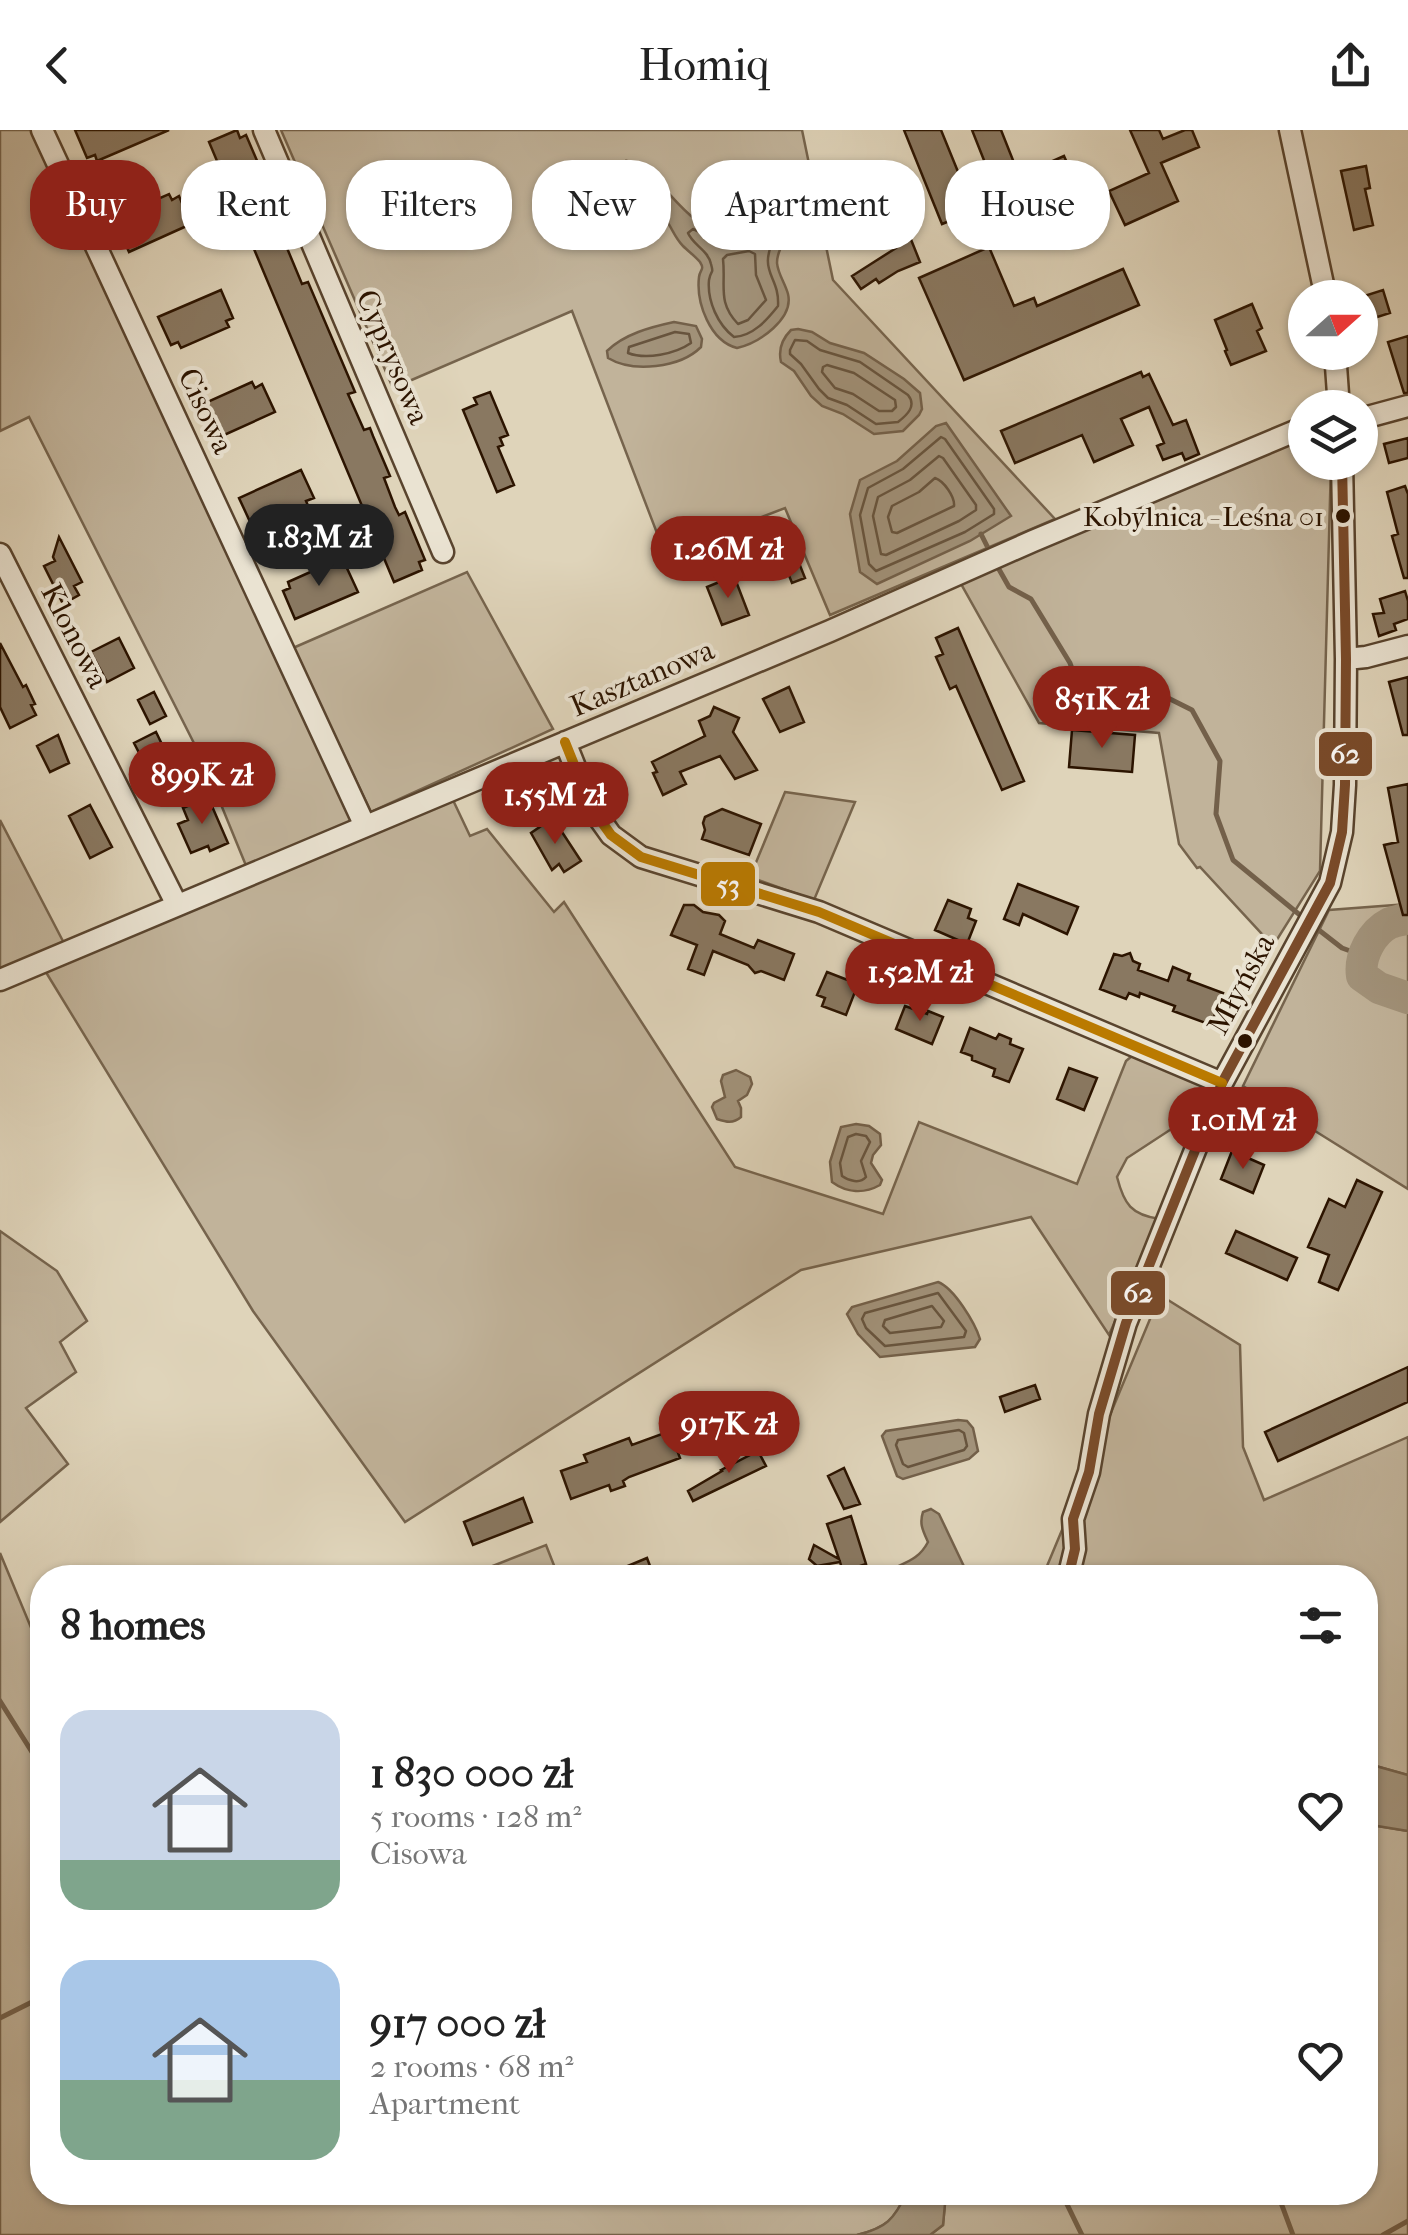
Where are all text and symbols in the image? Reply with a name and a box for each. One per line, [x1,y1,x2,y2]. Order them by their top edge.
icon: back [30,38,85,93]
icon: share [1323,38,1378,93]
text: Homiq [638,39,770,92]
chip: Buy [30,160,161,250]
chip: Rent [181,160,326,250]
chip: Filters [346,160,512,250]
chip: New [532,160,671,250]
chip: Apartment [691,160,925,250]
chip: House [945,160,1110,250]
north arrow [1288,280,1378,370]
map controls [1288,280,1378,480]
street label: Cyprysowa [349,285,437,431]
street label: Cisowa [171,363,241,461]
button: layers [1288,390,1378,480]
place label: Kobylnica - Leśna 01 [1083,500,1324,533]
pin: 1.83M zł [216,504,422,589]
marker: Kobylnica - Leśna 01 [1333,506,1353,526]
pin: 1.26M zł [625,516,831,601]
text: 1.83M zł [266,518,372,555]
text: 1.26M zł [673,530,783,567]
street label: Klonowa [33,578,116,695]
street label: Kasztanowa [565,632,720,724]
pin: 851K zł [1010,666,1194,751]
text: 851K zł [1055,680,1149,717]
line badge: 62 [1317,730,1374,778]
text: 62 [1330,737,1360,770]
pin: 899K zł [110,742,294,827]
text: 899K zł [151,756,253,793]
pin: 1.55M zł [452,762,658,847]
text: 1.55M zł [504,776,606,813]
line badge: 53 [699,860,757,908]
text: 53 [716,868,740,901]
street label: Młyńska [1200,927,1283,1040]
pin: 1.52M zł [817,939,1023,1024]
text: 1.52M zł [867,953,973,990]
unlabelled marker [1235,1031,1255,1051]
pin: 1.01M zł [1140,1087,1346,1172]
text: 1.01M zł [1190,1101,1296,1138]
line badge: 62 [1109,1269,1167,1317]
text: 62 [1123,1276,1153,1309]
pin: 917K zł [637,1391,821,1476]
text: 917K zł [681,1405,777,1442]
icon: filters [1293,1598,1348,1653]
text: 8 homes [60,1601,206,1650]
text: 1 830 000 zł [370,1749,573,1798]
icon: home [140,1750,260,1870]
icon: heart [1293,1783,1348,1838]
text: 5 rooms · 128 m² [370,1798,581,1835]
text: Cisowa [370,1835,466,1872]
text: 917 000 zł [370,1999,545,2048]
icon: home [140,2000,260,2120]
icon: heart [1293,2033,1348,2088]
text: 2 rooms · 68 m² [370,2048,574,2085]
text: Apartment [370,2085,520,2122]

